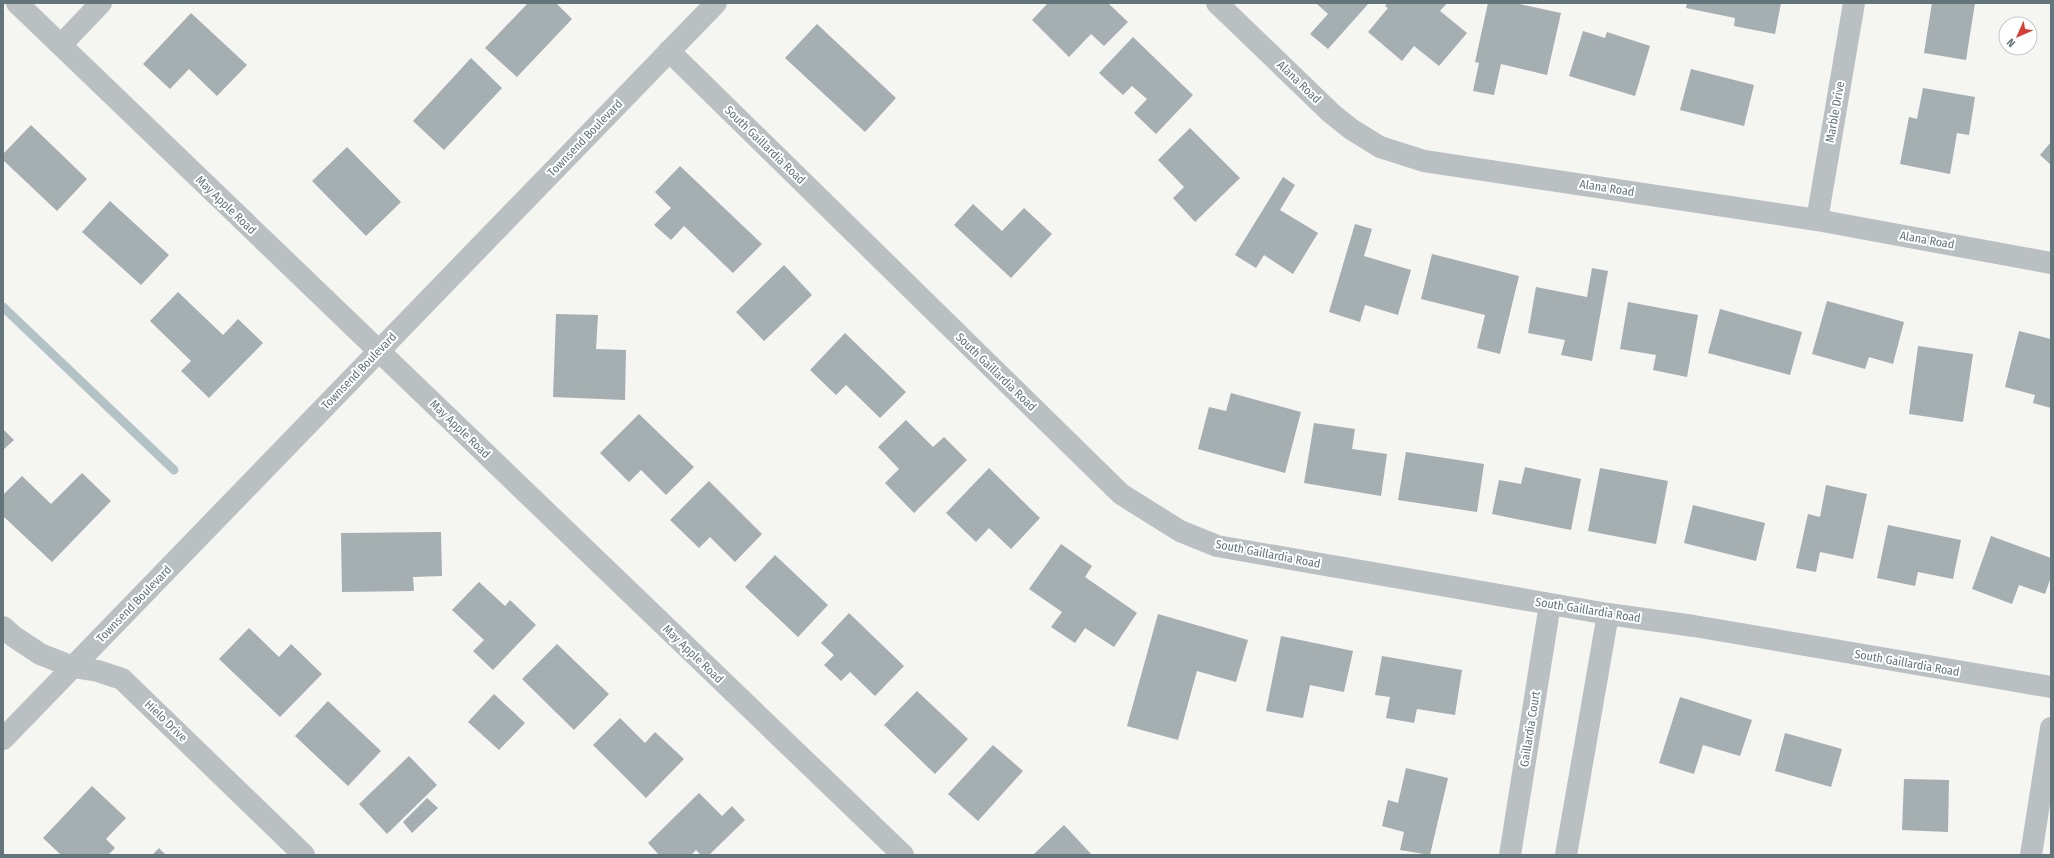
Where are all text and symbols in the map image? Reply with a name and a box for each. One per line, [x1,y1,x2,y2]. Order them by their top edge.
north arrow [1998,16,2038,56]
text: N [2004,36,2018,50]
street label: Alana Road [1274,58,1324,106]
street label: Marble Drive [1823,80,1847,144]
street label: Townsend Boulevard [545,97,625,179]
street label: South Gaillardia Road [722,103,808,187]
street label: May Apple Road [193,173,259,237]
street label: Alana Road [1579,177,1635,199]
street label: Alana Road [1899,228,1955,252]
street label: Townsend Boulevard [319,330,399,412]
street label: South Gaillardia Road [953,330,1039,414]
street label: May Apple Road [427,397,493,461]
street label: South Gaillardia Road [1214,537,1322,571]
street label: Townsend Boulevard [94,563,174,645]
street label: South Gaillardia Road [1534,595,1642,625]
street label: May Apple Road [660,622,726,686]
street label: South Gaillardia Road [1853,647,1961,679]
street label: Gaillardia Court [1517,690,1543,768]
street label: Hielo Drive [142,697,190,745]

